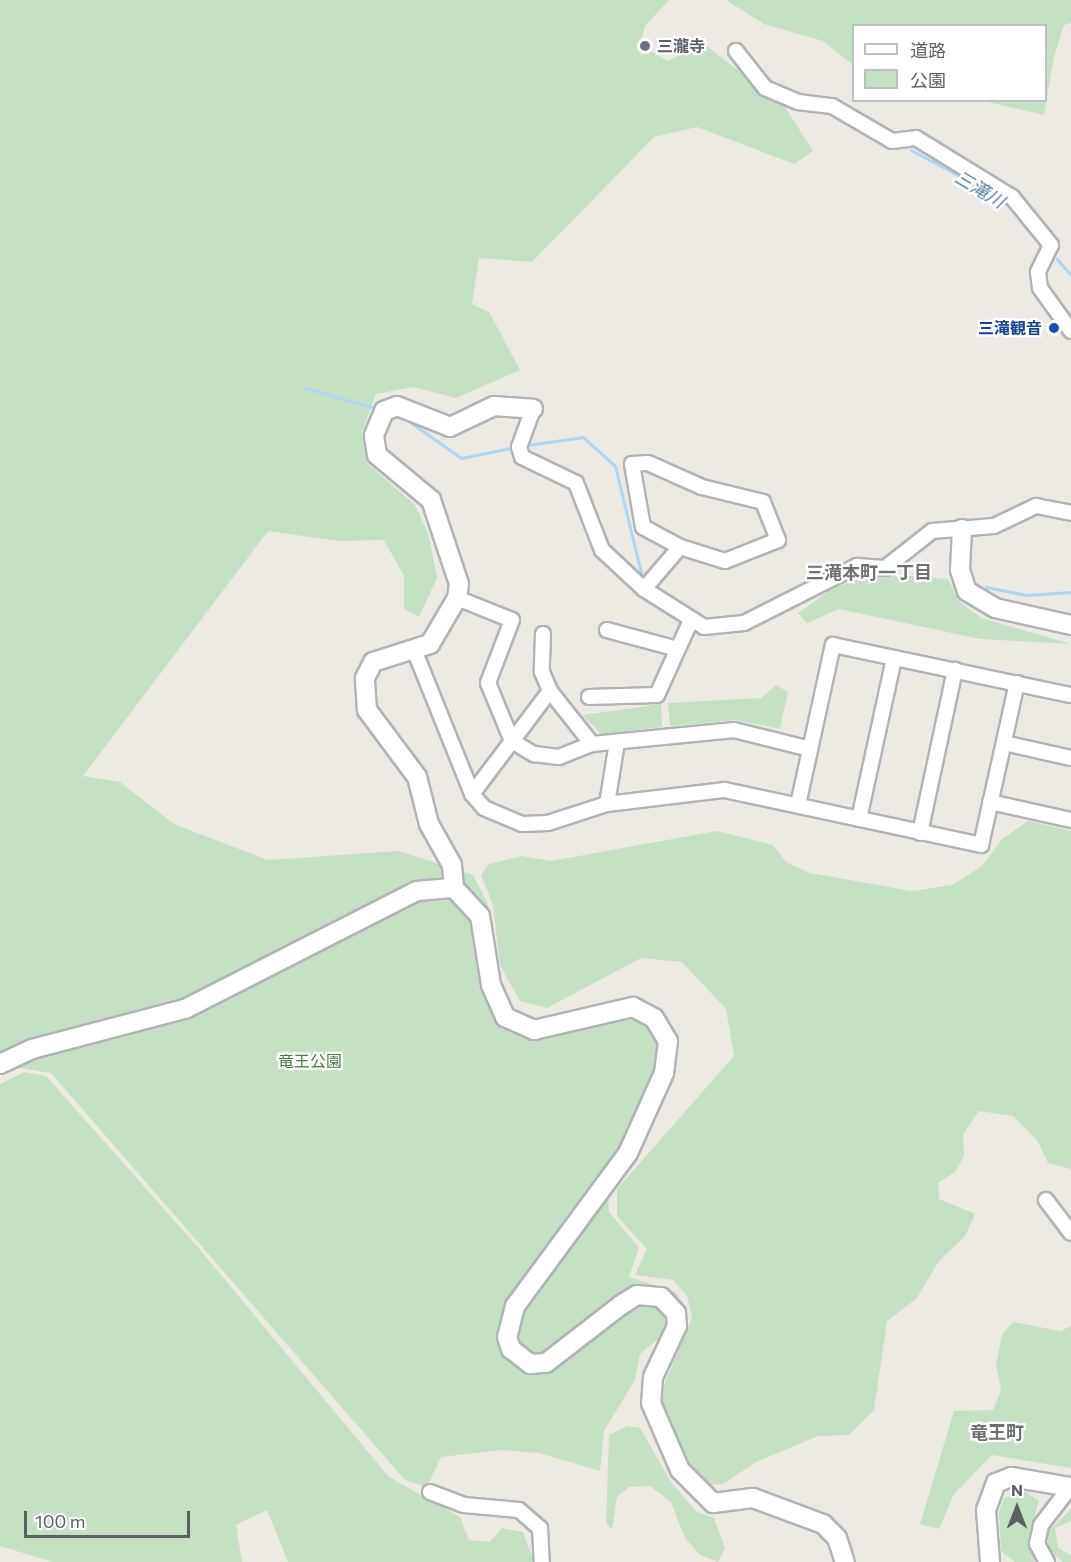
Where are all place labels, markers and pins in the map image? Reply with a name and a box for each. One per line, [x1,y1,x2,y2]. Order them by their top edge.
place label: 三瀧寺 [657,36,705,56]
marker: 三瀧寺 [638,39,652,53]
place label: 三滝観音 [978,318,1042,338]
marker: 三滝観音 [1047,321,1061,335]

